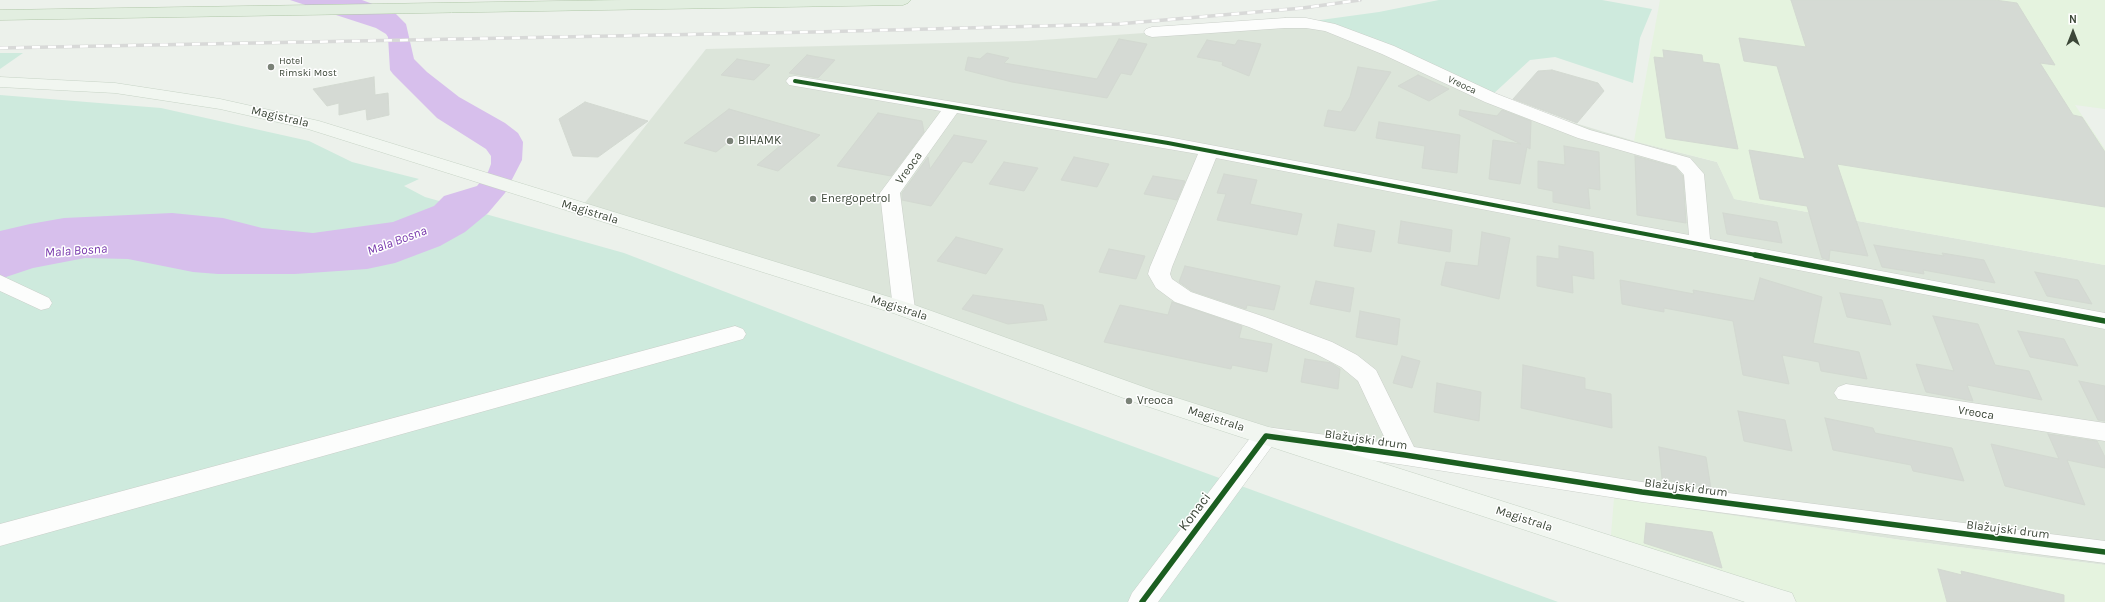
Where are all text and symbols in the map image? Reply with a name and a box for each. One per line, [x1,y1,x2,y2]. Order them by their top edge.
north arrow [2053,12,2093,52]
text: N [2069,13,2077,26]
place label: Hotel Rimski Most [279,55,337,78]
marker: Hotel Rimski Most [266,62,276,72]
street label: Vreoca [1446,73,1478,97]
street label: Magistrala [250,103,310,131]
place label: BIHAMK [738,134,781,148]
marker: BIHAMK [725,136,735,146]
street label: Vreoca [892,149,926,187]
place label: Energopetrol [821,192,891,206]
marker: Energopetrol [808,194,818,204]
street label: Magistrala [560,197,620,227]
water label: Mala Bosna [365,223,429,259]
water label: Mala Bosna [44,241,108,261]
street label: Magistrala [869,292,929,324]
place label: Vreoca [1137,394,1173,408]
marker: Vreoca [1124,396,1134,406]
street label: Magistrala [1186,403,1246,435]
street label: Vreoca [1957,403,1995,423]
street label: Blažujski drum [1324,427,1408,453]
street label: Blažujski drum [1644,476,1728,500]
street label: Konaci [1175,489,1215,535]
street label: Magistrala [1494,503,1554,535]
street label: Blažujski drum [1966,518,2050,542]

